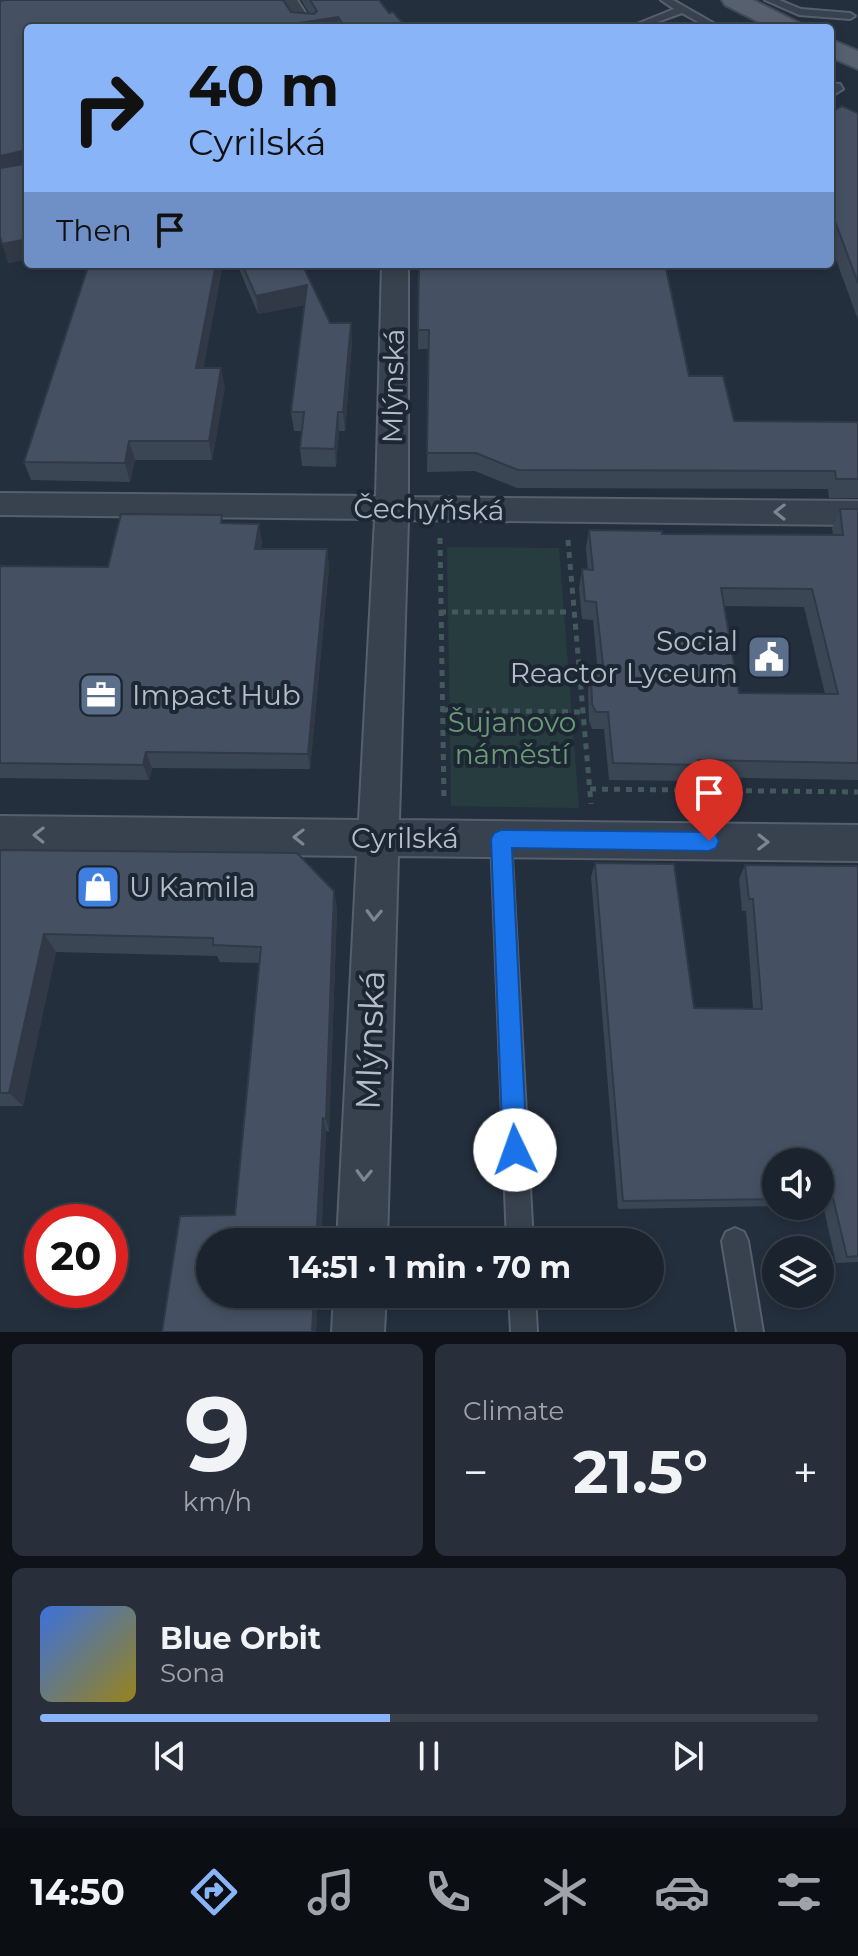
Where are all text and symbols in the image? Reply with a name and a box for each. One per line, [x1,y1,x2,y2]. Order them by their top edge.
text: 40 m [188,52,339,120]
icon: right [56,56,160,160]
text: Cyrilská [188,120,327,164]
icon: arrive [148,208,192,252]
text: Then [56,212,132,249]
street label: Mlýnská [375,328,411,444]
street label: Čechyňská [353,491,505,527]
one-way arrow [773,503,786,521]
place label: Social Reactor Lyceum [510,624,738,690]
public building icon: Social Reactor Lyceum [745,633,793,681]
office icon: Impact Hub [77,671,125,719]
place label: Impact Hub [132,678,301,712]
park label: Šujanovo náměstí [448,705,576,771]
pin [675,759,743,841]
icon: arrive [687,771,731,815]
street label: Cyrilská [351,821,459,855]
one-way arrow [32,826,45,844]
one-way arrow [292,828,305,846]
one-way arrow [757,833,770,851]
shop icon: U Kamila [74,863,122,911]
place label: U Kamila [129,870,256,904]
one-way arrow [366,909,383,922]
street label: Mlýnská [347,970,393,1110]
position arrow [473,1108,557,1192]
map controls [762,1148,834,1308]
button: sound [762,1148,834,1220]
one-way arrow [356,1169,373,1182]
speed limit sign: 20 [24,1204,128,1308]
button: layers [762,1236,834,1308]
text: 14:51 · 1 min · 70 m [289,1249,571,1286]
text: 9 [184,1370,251,1497]
text: Climate [463,1395,564,1427]
text: 21.5° [573,1435,708,1508]
text: − [463,1445,488,1499]
text: + [793,1445,818,1499]
text: km/h [183,1486,252,1518]
text: Blue Orbit [160,1620,321,1657]
text: Sona [160,1657,225,1689]
icon: previous [148,1734,192,1778]
icon: pause [407,1734,451,1778]
icon: next [666,1734,710,1778]
icon: directions [186,1864,242,1920]
icon: music [303,1864,359,1920]
icon: phone [420,1864,476,1920]
icon: climate [537,1864,593,1920]
icon: car [654,1864,710,1920]
icon: filters [771,1864,827,1920]
text: 14:50 [31,1870,125,1914]

